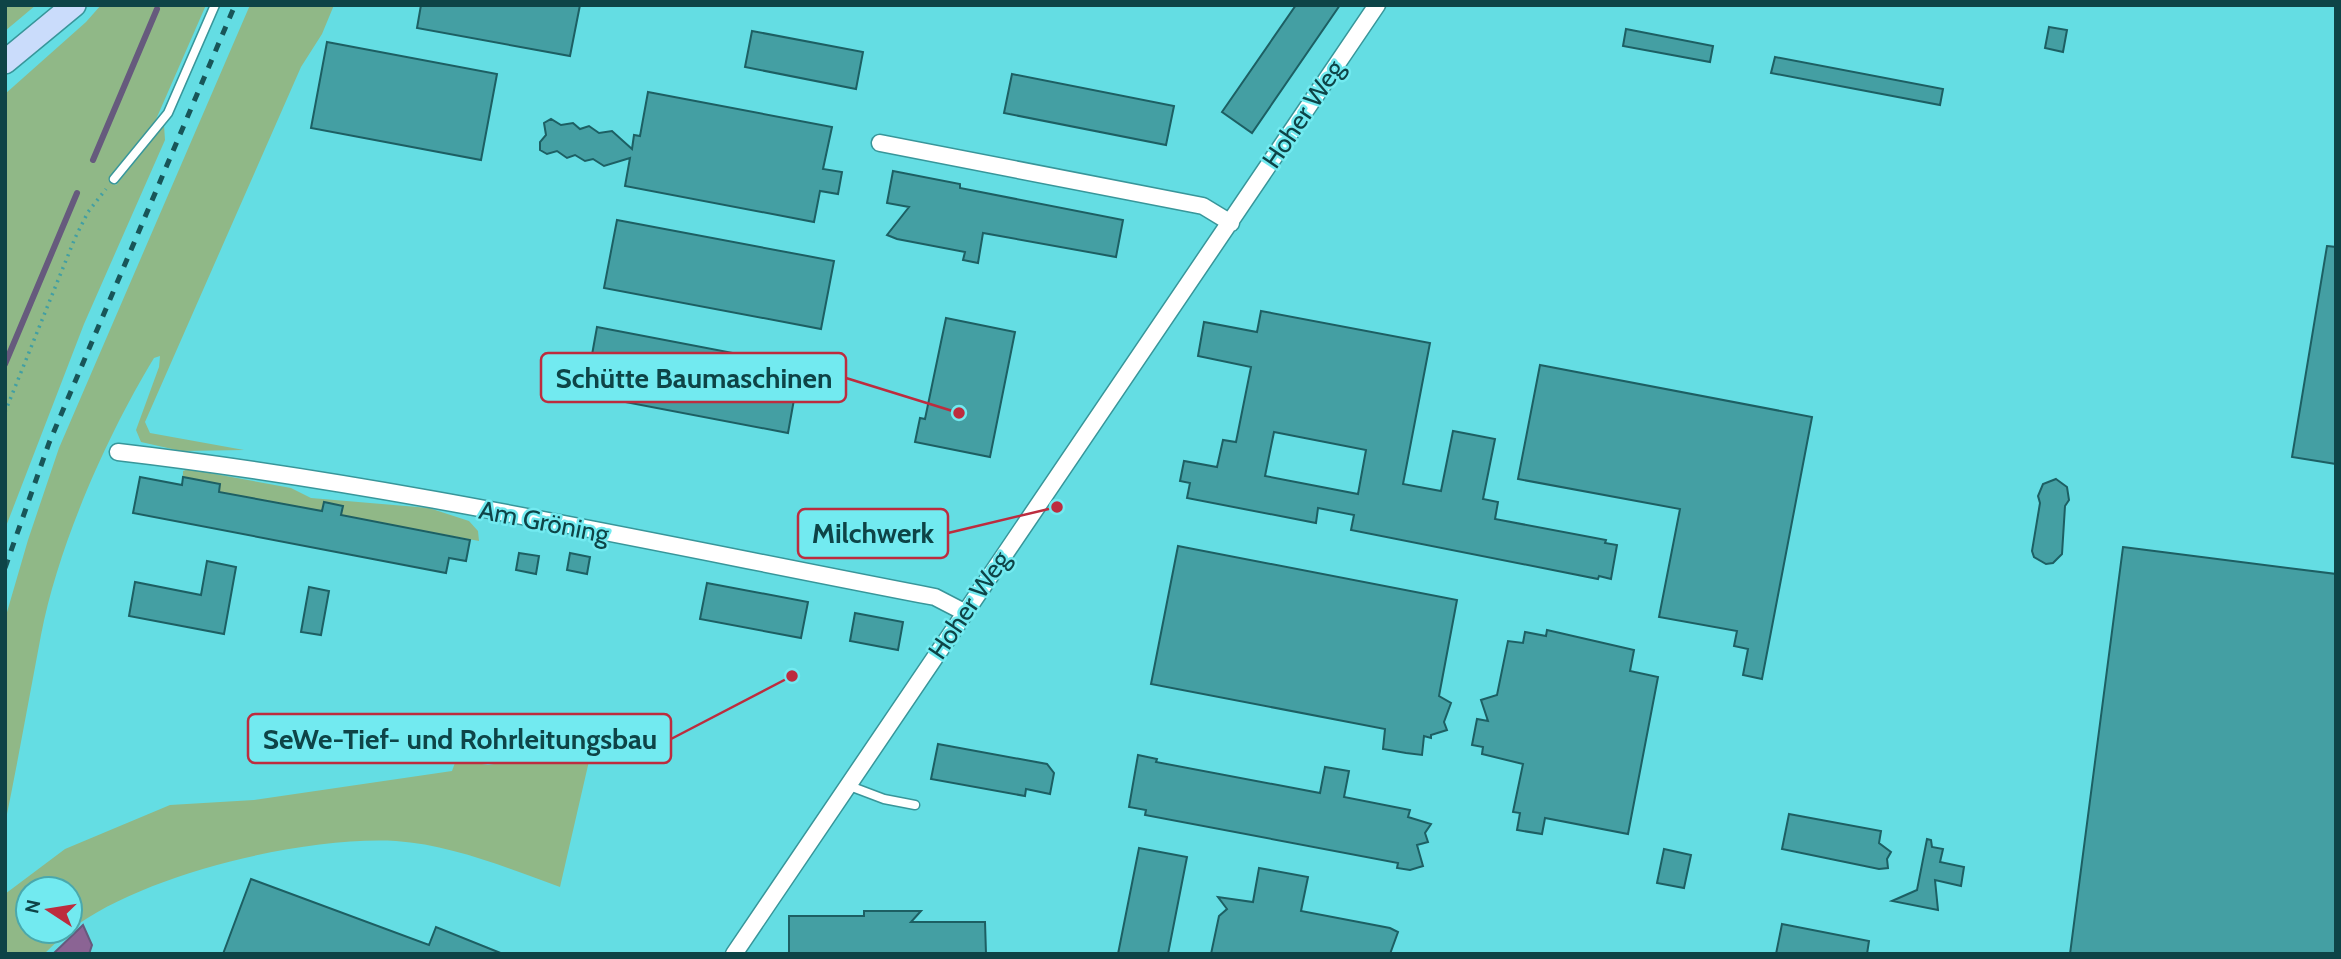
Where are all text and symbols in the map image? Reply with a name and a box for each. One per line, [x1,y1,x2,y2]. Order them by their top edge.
street label: Hoher Weg [1255,53,1351,174]
callout: Schütte Baumaschinen [541,353,846,402]
text: Schütte Baumaschinen [556,361,832,395]
street label: Am Gröning [476,494,613,550]
callout: Milchwerk [798,509,948,558]
text: Milchwerk [812,516,935,550]
street label: Hoher Weg [921,544,1017,665]
callout: SeWe-Tief- und Rohrleitungsbau [248,714,671,763]
text: SeWe-Tief- und Rohrleitungsbau [263,722,657,756]
north arrow [14,875,84,945]
text: N [20,898,46,916]

